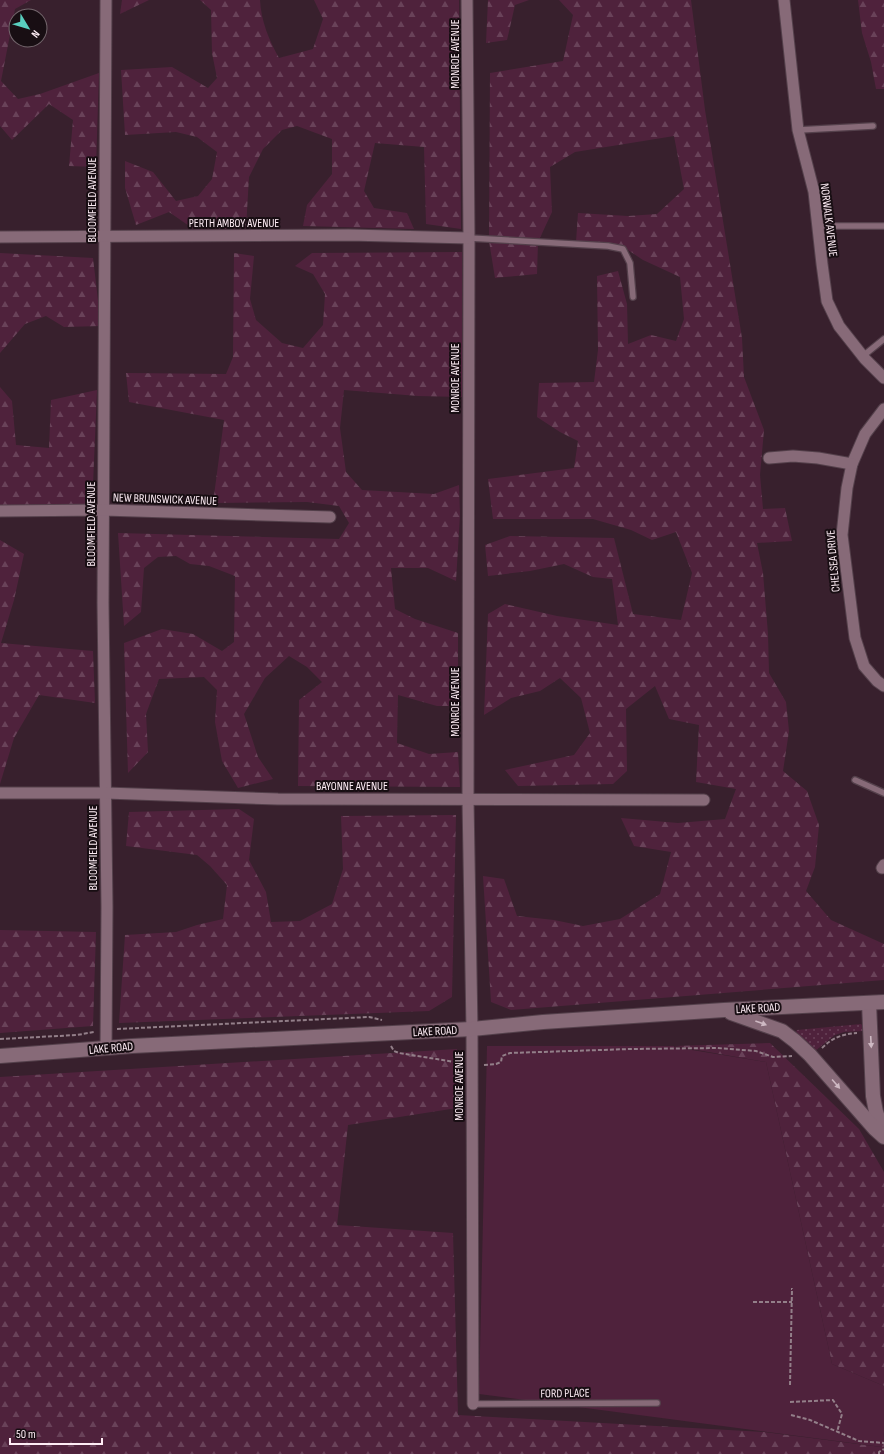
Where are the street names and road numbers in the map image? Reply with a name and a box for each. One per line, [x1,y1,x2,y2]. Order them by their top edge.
street label: MONROE AVENUE [448,19,463,89]
street label: BLOOMFIELD AVENUE [85,157,100,243]
street label: NORWALK AVENUE [817,182,840,258]
street label: PERTH AMBOY AVENUE [189,216,279,231]
street label: MONROE AVENUE [448,343,463,413]
street label: BLOOMFIELD AVENUE [84,481,99,567]
street label: NEW BRUNSWICK AVENUE [113,490,217,509]
street label: CHELSEA DRIVE [823,529,844,593]
street label: MONROE AVENUE [448,667,463,737]
street label: BAYONNE AVENUE [316,779,388,794]
street label: BLOOMFIELD AVENUE [86,805,101,891]
street label: LAKE ROAD [736,1000,781,1017]
street label: LAKE ROAD [413,1023,458,1040]
street label: LAKE ROAD [88,1039,134,1058]
street label: MONROE AVENUE [452,1051,467,1121]
street label: FORD PLACE [540,1386,590,1401]

